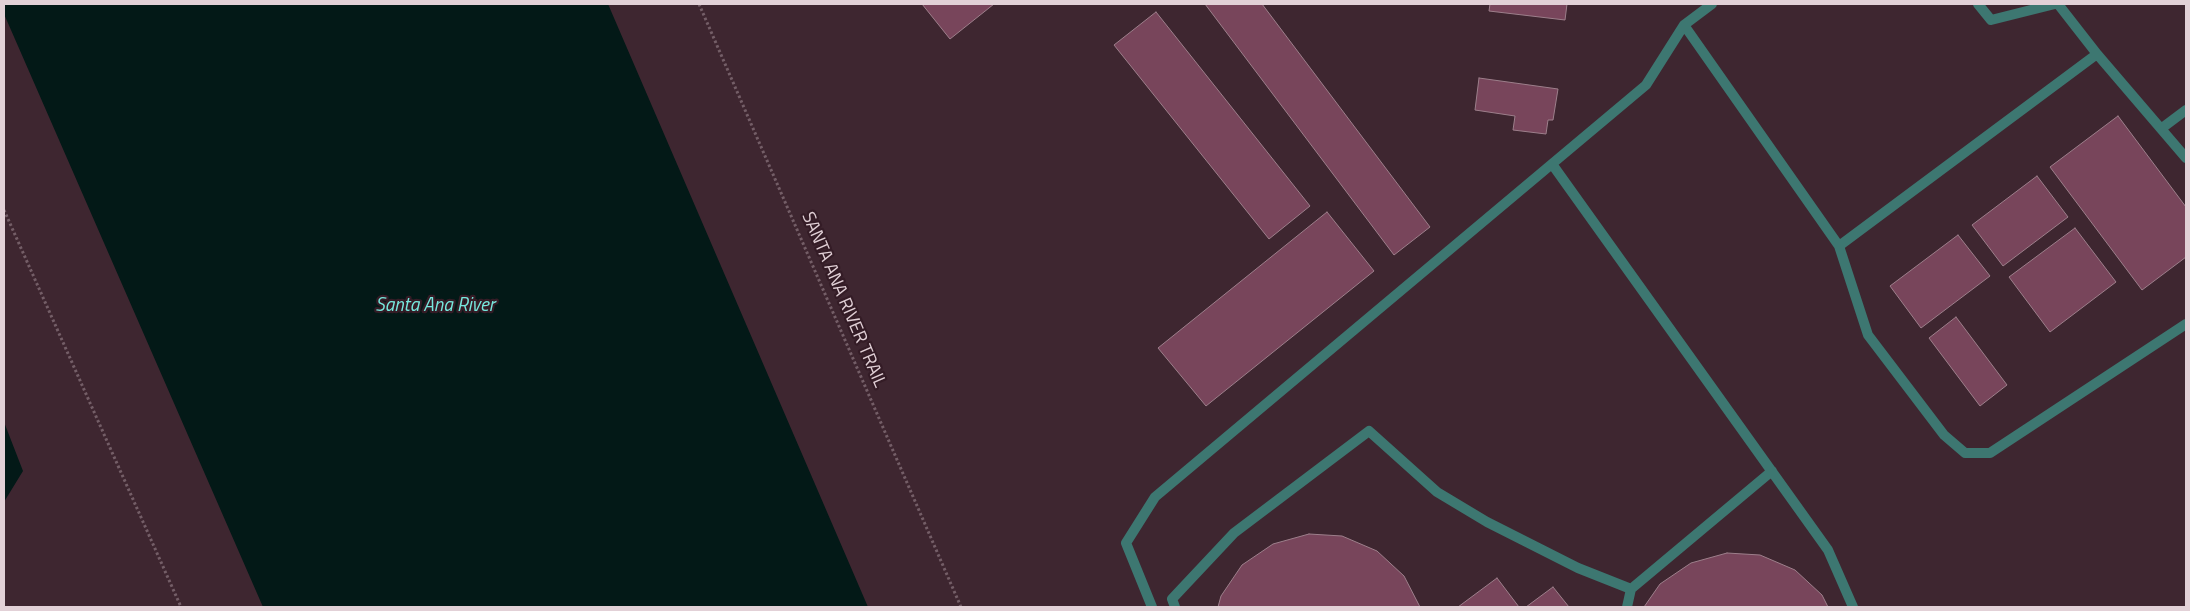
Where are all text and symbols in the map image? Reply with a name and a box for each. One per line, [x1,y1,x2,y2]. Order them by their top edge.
street label: SANTA ANA RIVER TRAIL [796,209,890,391]
water label: Santa Ana River [375,295,495,317]

